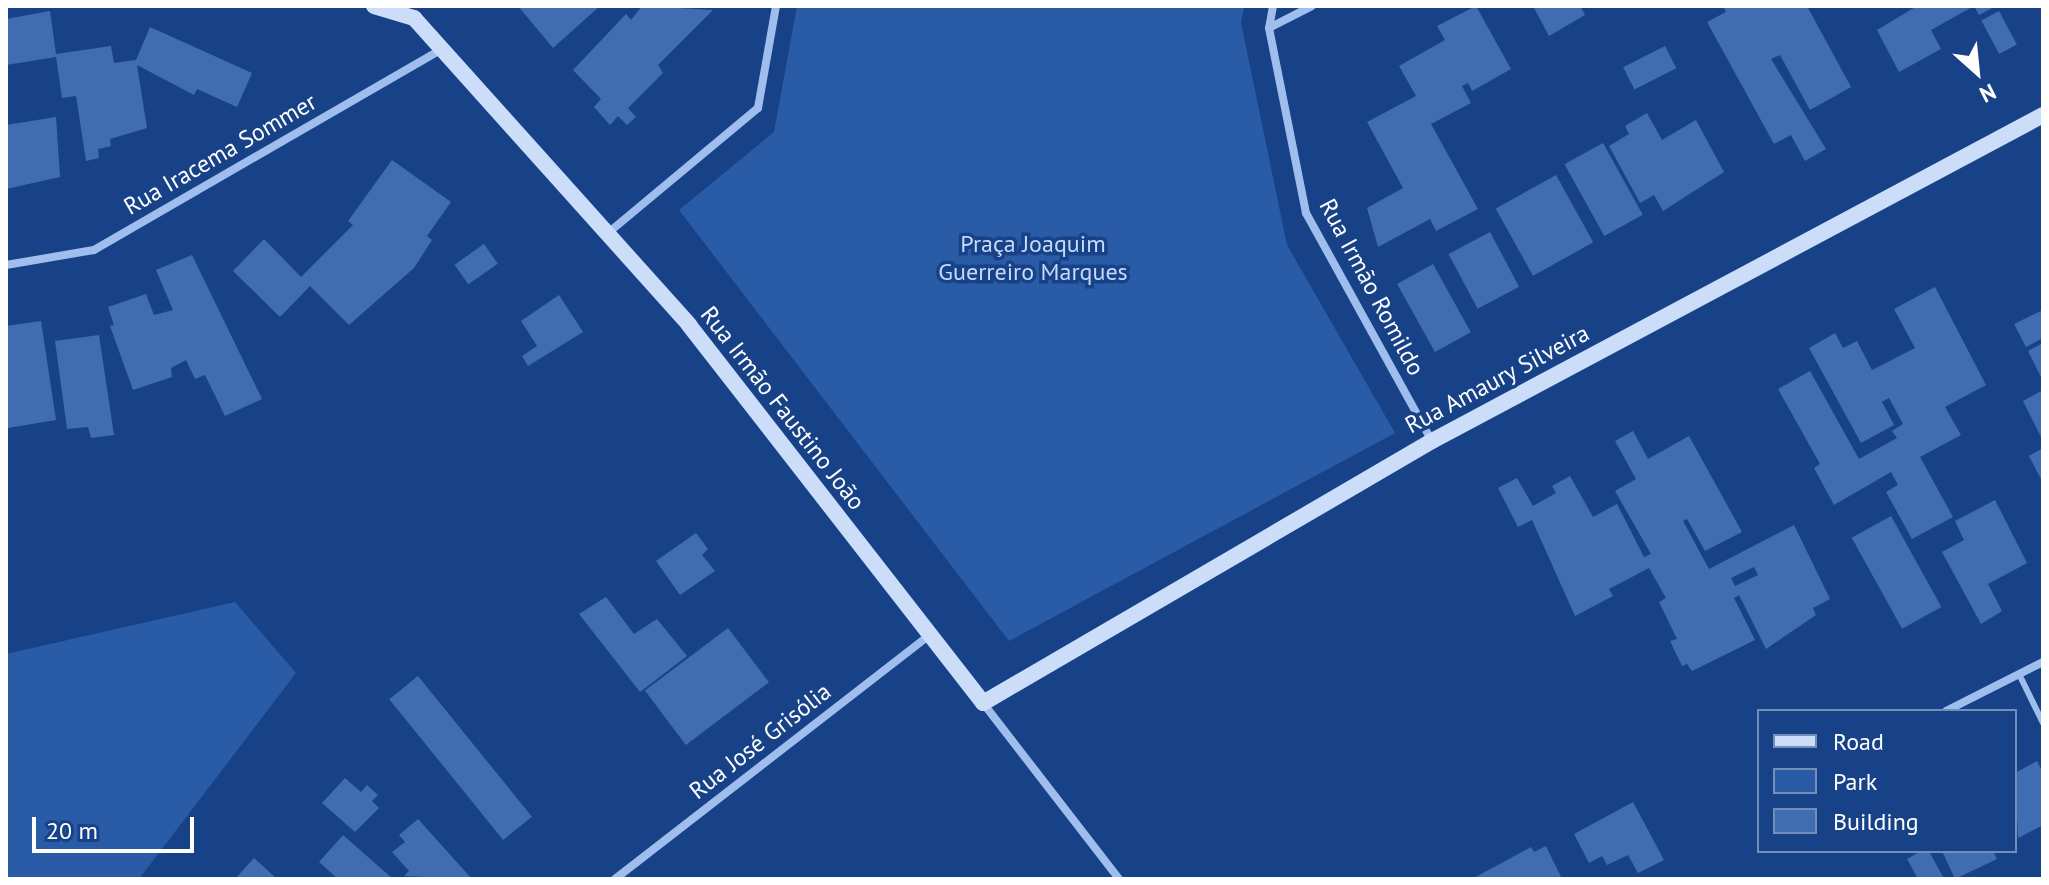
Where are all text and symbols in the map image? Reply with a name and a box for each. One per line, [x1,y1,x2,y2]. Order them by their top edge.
north arrow [1937,32,2017,112]
text: N [1975,78,2001,109]
street label: Rua Iracema Sommer [119,87,321,221]
street label: Rua Irmão Romildo [1313,194,1431,380]
park label: Praça Joaquim Guerreiro Marques [938,230,1128,286]
street label: Rua Irmão Faustino João [695,301,871,515]
street label: Rua Amaury Silveira [1399,318,1595,440]
street label: Rua José Grisólia [684,677,836,805]
legend [1757,709,2017,853]
text: Road [1833,726,1884,757]
text: Park [1833,766,1877,797]
scale bar [36,801,198,851]
text: Building [1833,806,1919,837]
text: 20 m [46,815,98,846]

